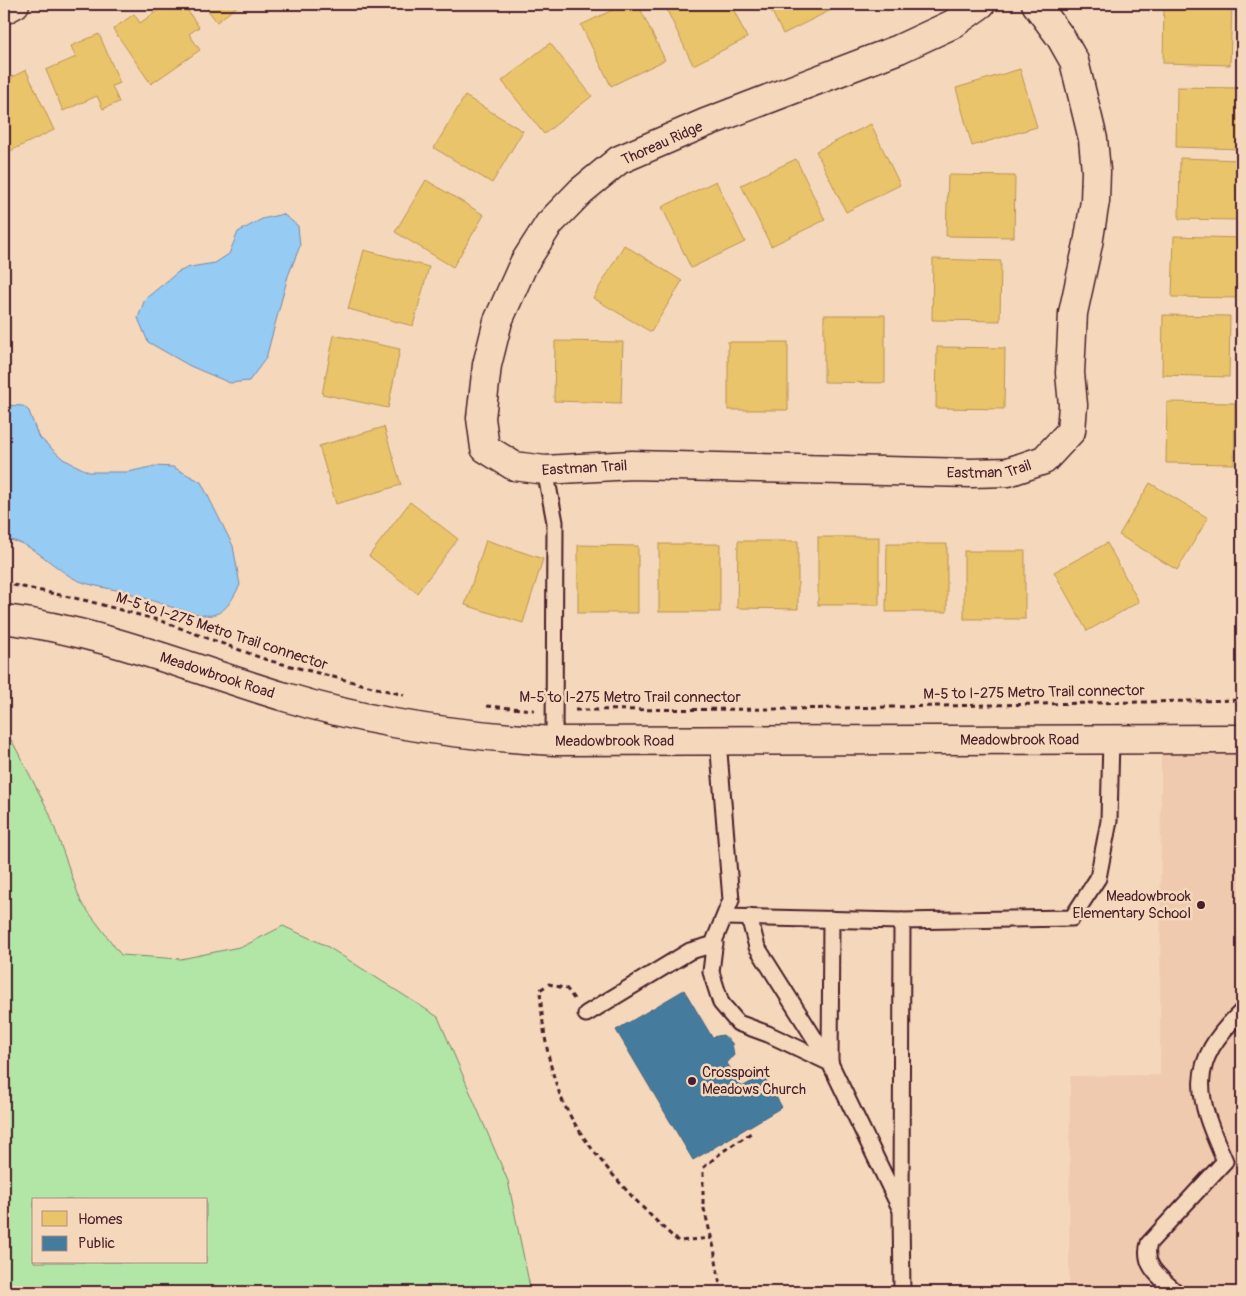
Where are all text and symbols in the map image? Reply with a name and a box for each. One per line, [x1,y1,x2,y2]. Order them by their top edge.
street label: Thoreau Ridge [619,117,706,170]
street label: Eastman Trail [541,456,628,480]
street label: Eastman Trail [946,456,1034,483]
street label: M-5 to I-275 Metro Trail connector [114,588,331,675]
street label: Meadowbrook Road [157,648,277,703]
street label: M-5 to I-275 Metro Trail connector [923,681,1146,704]
street label: M-5 to I-275 Metro Trail connector [519,688,741,707]
street label: Meadowbrook Road [960,730,1079,750]
street label: Meadowbrook Road [555,732,674,751]
place label: Meadowbrook Elementary School [1073,887,1192,923]
marker: Meadowbrook Elementary School [1195,899,1207,911]
place label: Crosspoint Meadows Church [702,1063,806,1099]
marker: Crosspoint Meadows Church [686,1075,698,1087]
legend [32,1198,208,1264]
text: Homes [78,1210,123,1229]
text: Public [78,1234,115,1253]

